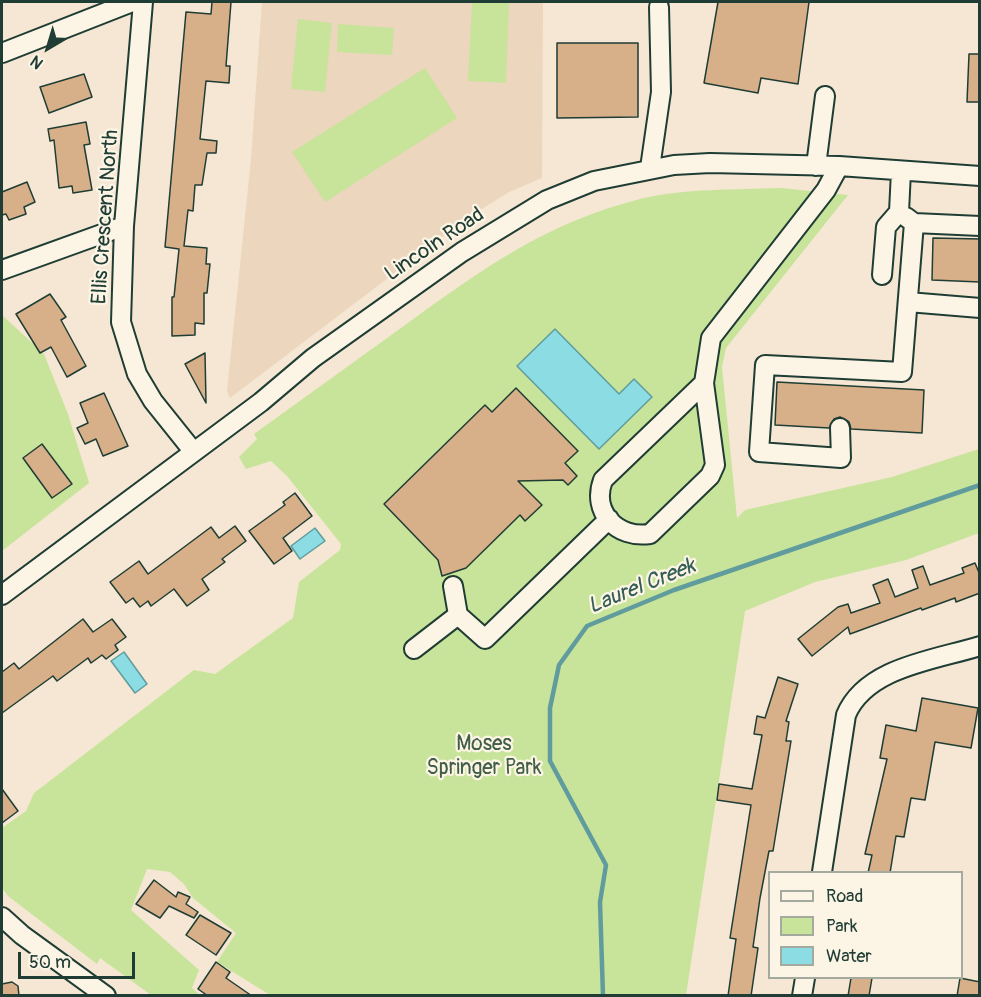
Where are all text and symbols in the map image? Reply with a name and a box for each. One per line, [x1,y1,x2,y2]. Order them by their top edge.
north arrow [18,18,78,78]
text: N [27,51,47,73]
street label: Ellis Crescent North [87,129,125,305]
street label: Lincoln Road [381,203,489,287]
water label: Laurel Creek [584,554,700,620]
park label: Moses Springer Park [427,732,541,782]
legend [768,871,963,979]
text: Road [826,885,863,908]
text: Park [826,915,858,938]
scale bar [21,940,138,978]
text: Water [826,945,872,968]
text: 50 m [29,951,71,974]

